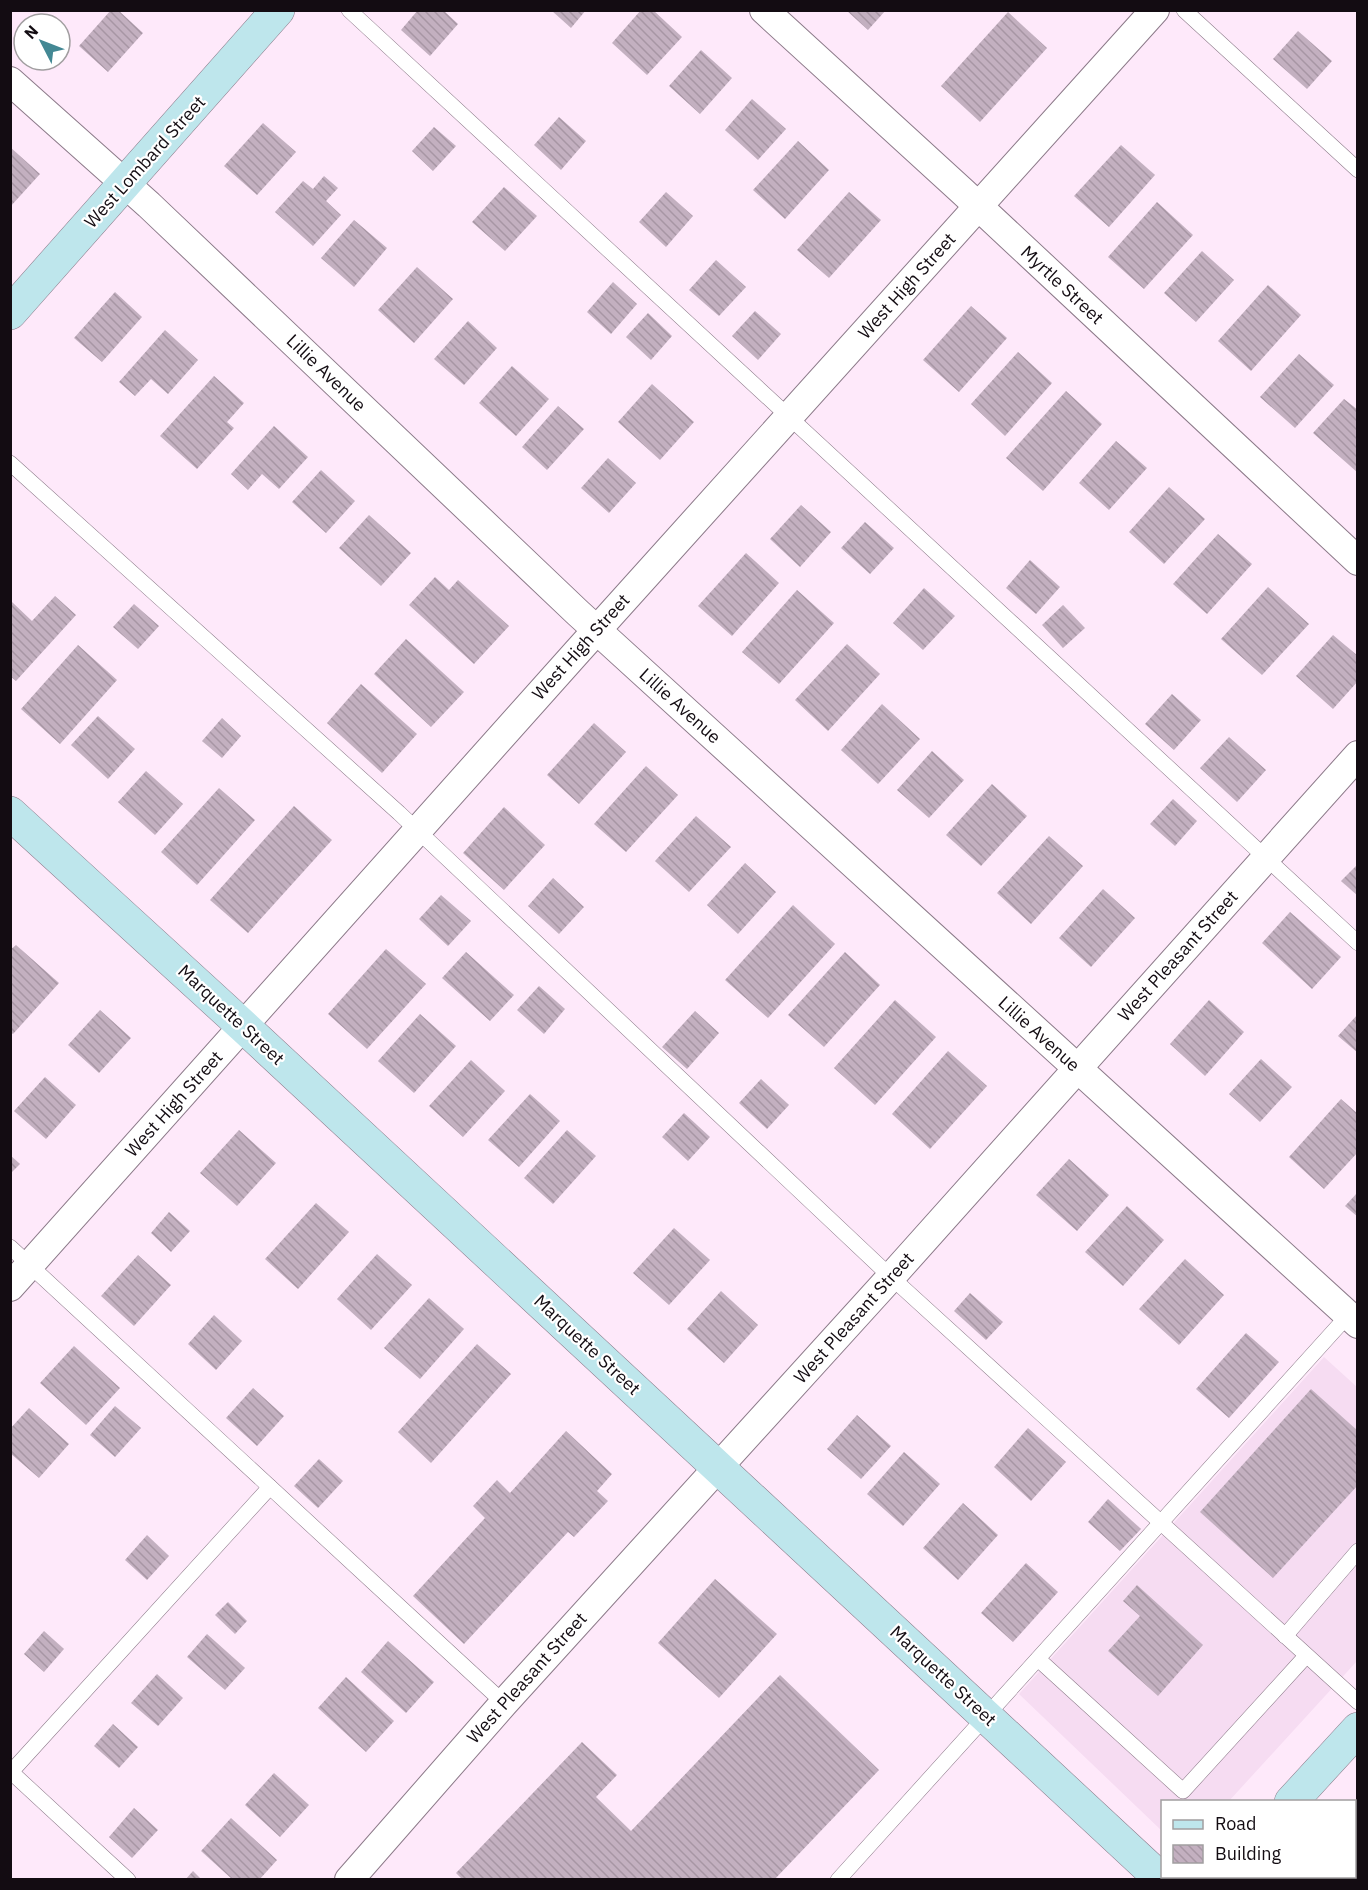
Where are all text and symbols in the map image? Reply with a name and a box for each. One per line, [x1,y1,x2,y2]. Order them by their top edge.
north arrow [12,12,72,72]
text: N [20,21,42,43]
street label: West Lombard Street [79,91,210,233]
street label: West High Street [853,228,960,344]
street label: Myrtle Street [1016,240,1109,329]
street label: Lillie Avenue [282,329,371,416]
street label: West High Street [527,589,634,705]
street label: Lillie Avenue [635,663,726,748]
street label: West Pleasant Street [1113,885,1243,1026]
street label: Marquette Street [173,959,289,1070]
street label: Lillie Avenue [994,991,1085,1076]
street label: West High Street [120,1046,227,1162]
street label: West Pleasant Street [789,1247,919,1388]
street label: Marquette Street [529,1289,645,1400]
street label: West Pleasant Street [462,1607,592,1748]
street label: Marquette Street [885,1620,1001,1731]
legend [1161,1800,1356,1878]
text: Road [1215,1812,1256,1835]
text: Building [1215,1842,1282,1865]

